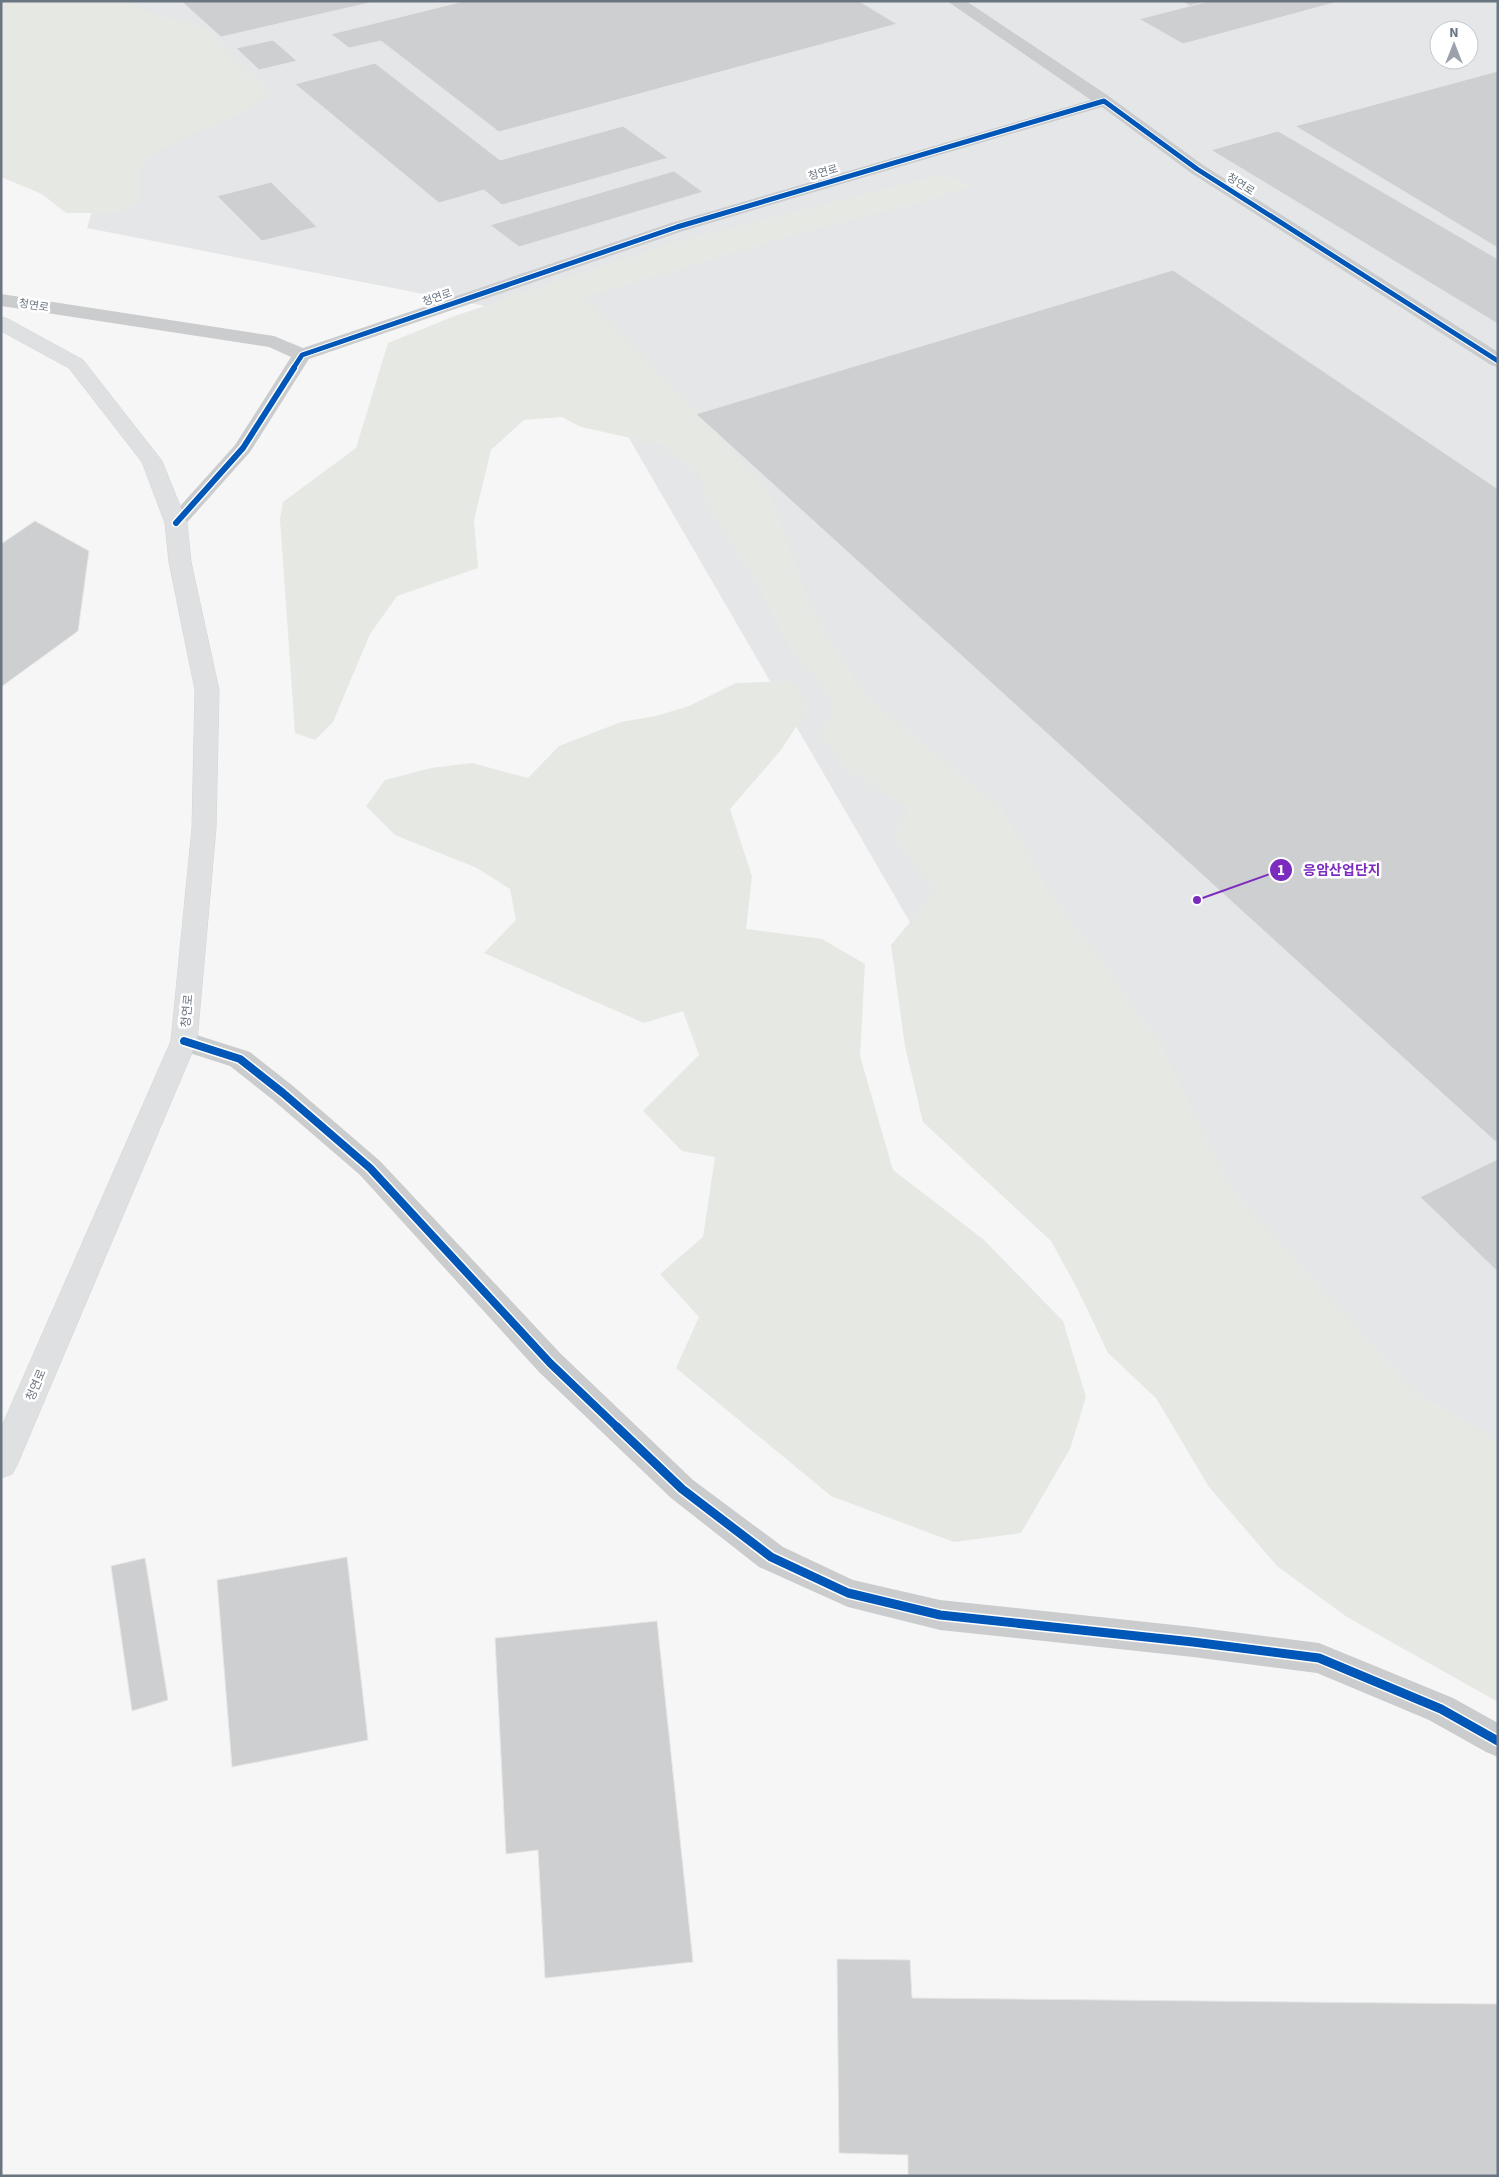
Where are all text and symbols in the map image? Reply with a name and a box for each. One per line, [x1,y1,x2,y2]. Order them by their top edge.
north arrow [1429,20,1479,70]
text: N [1449,23,1459,43]
street label: 청연로 [806,161,840,184]
street label: 청연로 [1224,170,1258,199]
street label: 청연로 [420,285,454,310]
street label: 청연로 [18,296,50,315]
callout: 응암산업단지 [1268,856,1390,885]
text: 1 [1277,860,1285,881]
text: 응암산업단지 [1303,861,1381,881]
street label: 청연로 [178,994,197,1028]
street label: 청연로 [22,1367,51,1404]

